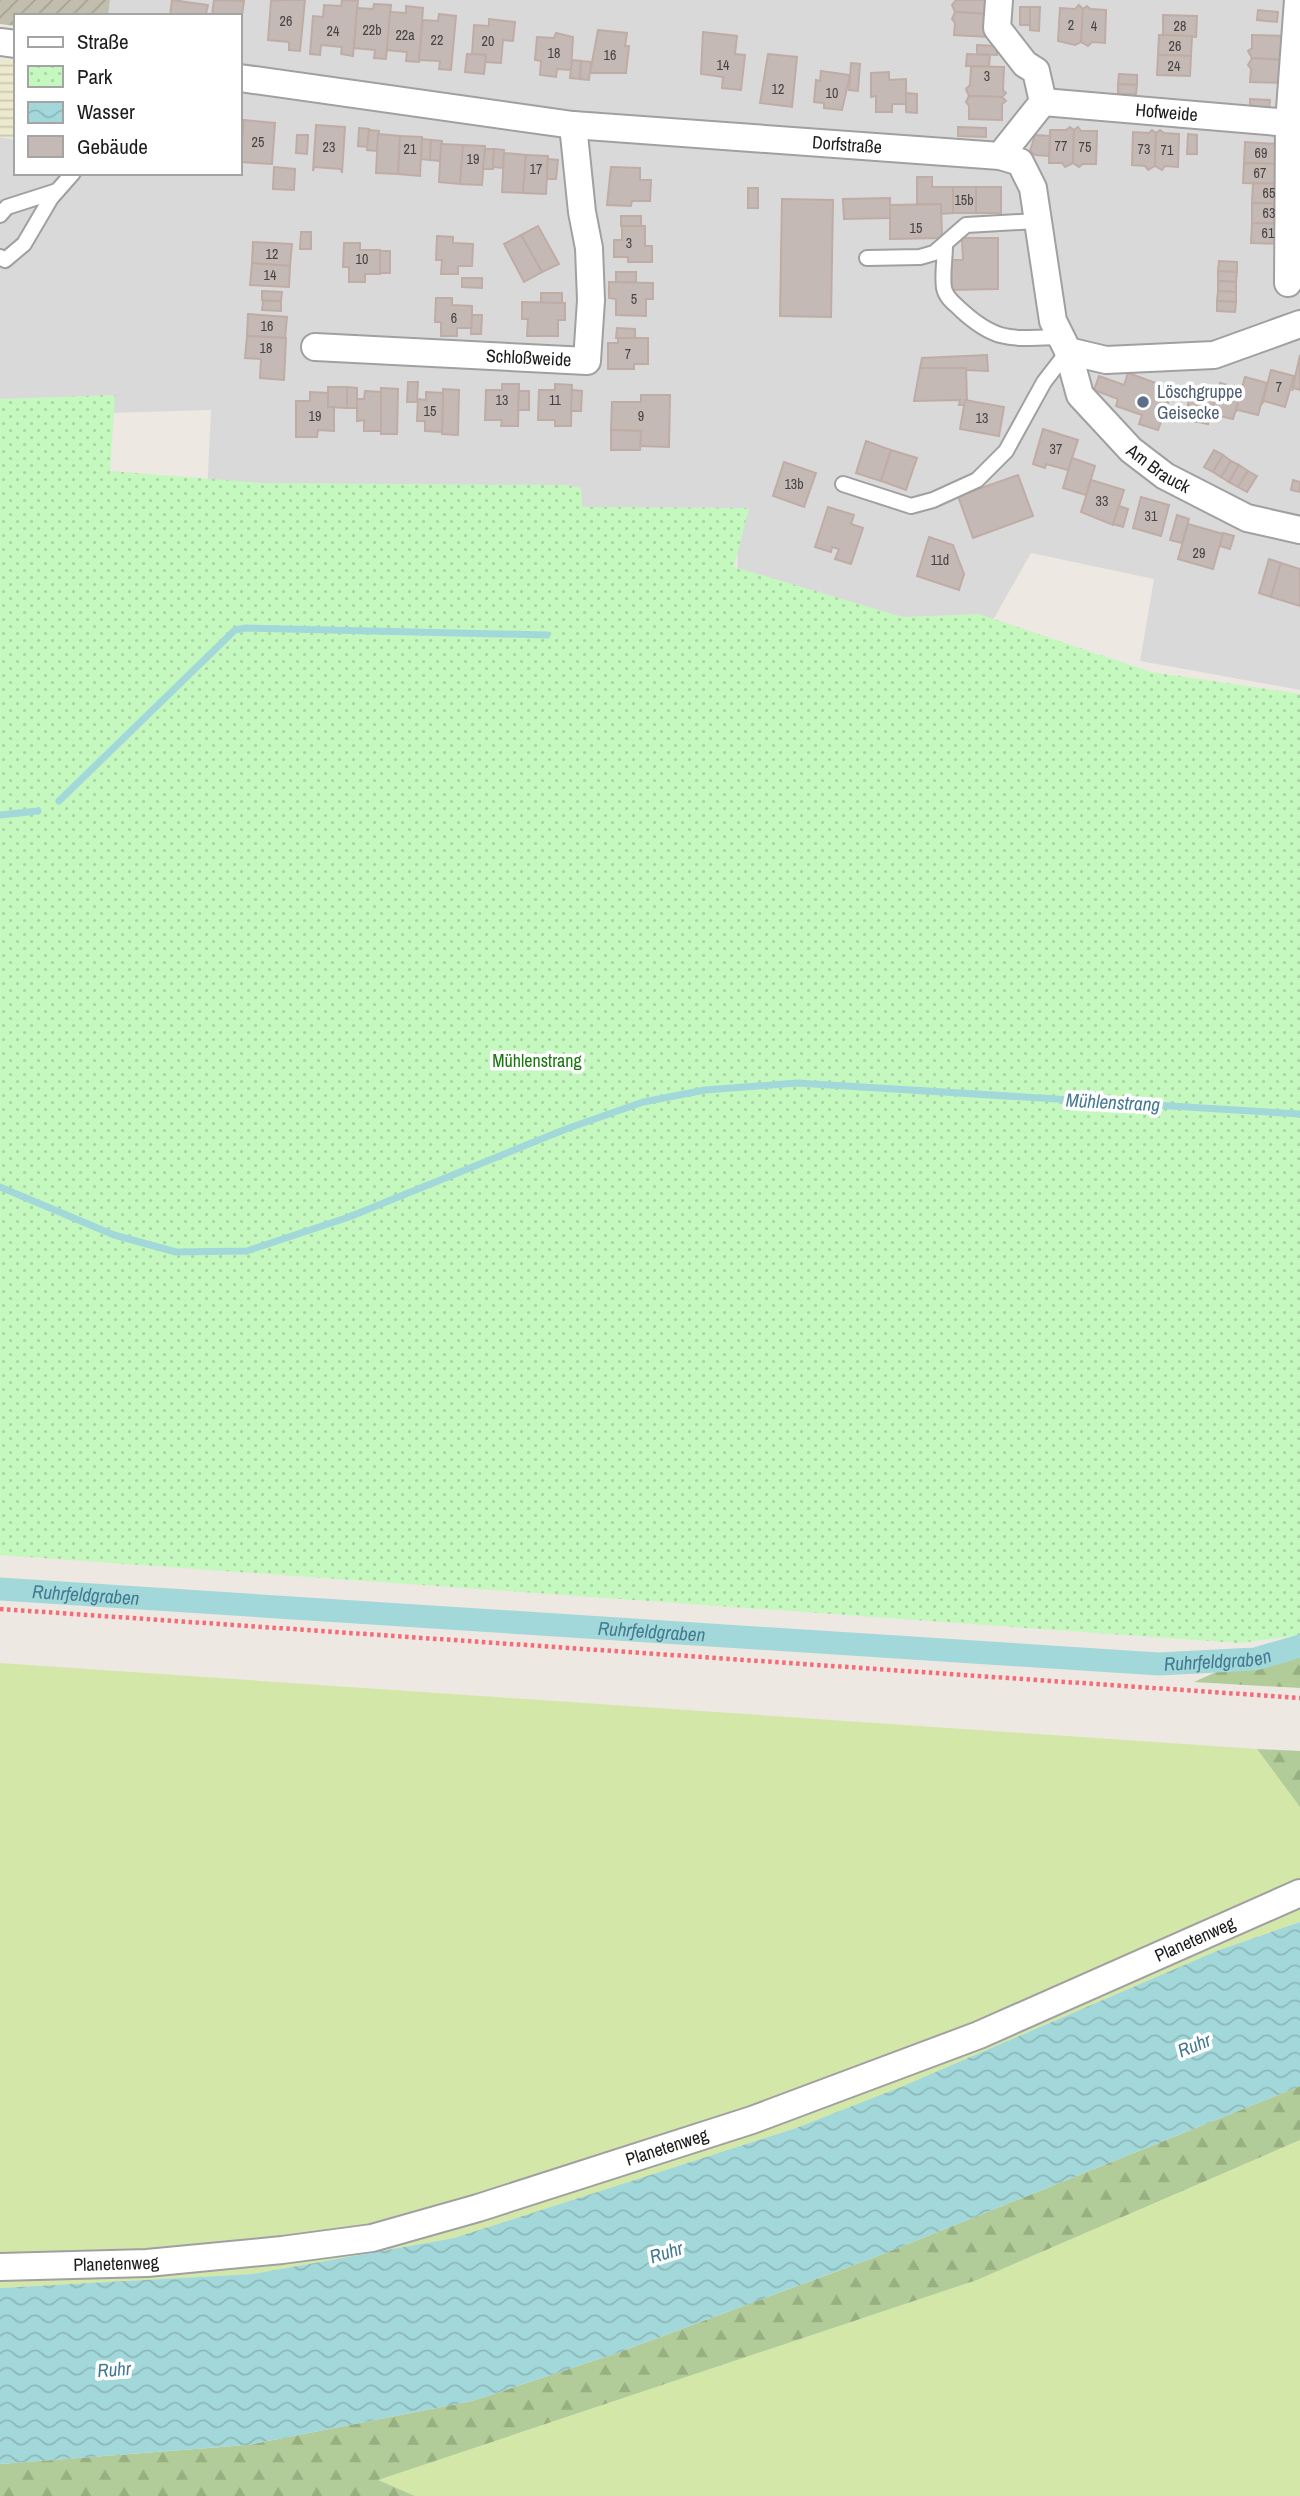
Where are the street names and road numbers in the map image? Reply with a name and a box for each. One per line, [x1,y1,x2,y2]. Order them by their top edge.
street label: Hofweide [1134,97,1199,127]
street label: Dorfstraße [811,129,883,159]
street label: Schloßweide [485,343,572,372]
street label: Am Brauck [1121,437,1195,499]
street label: Planetenweg [1151,1910,1240,1968]
street label: Planetenweg [622,2122,712,2172]
street label: Planetenweg [73,2249,161,2277]

